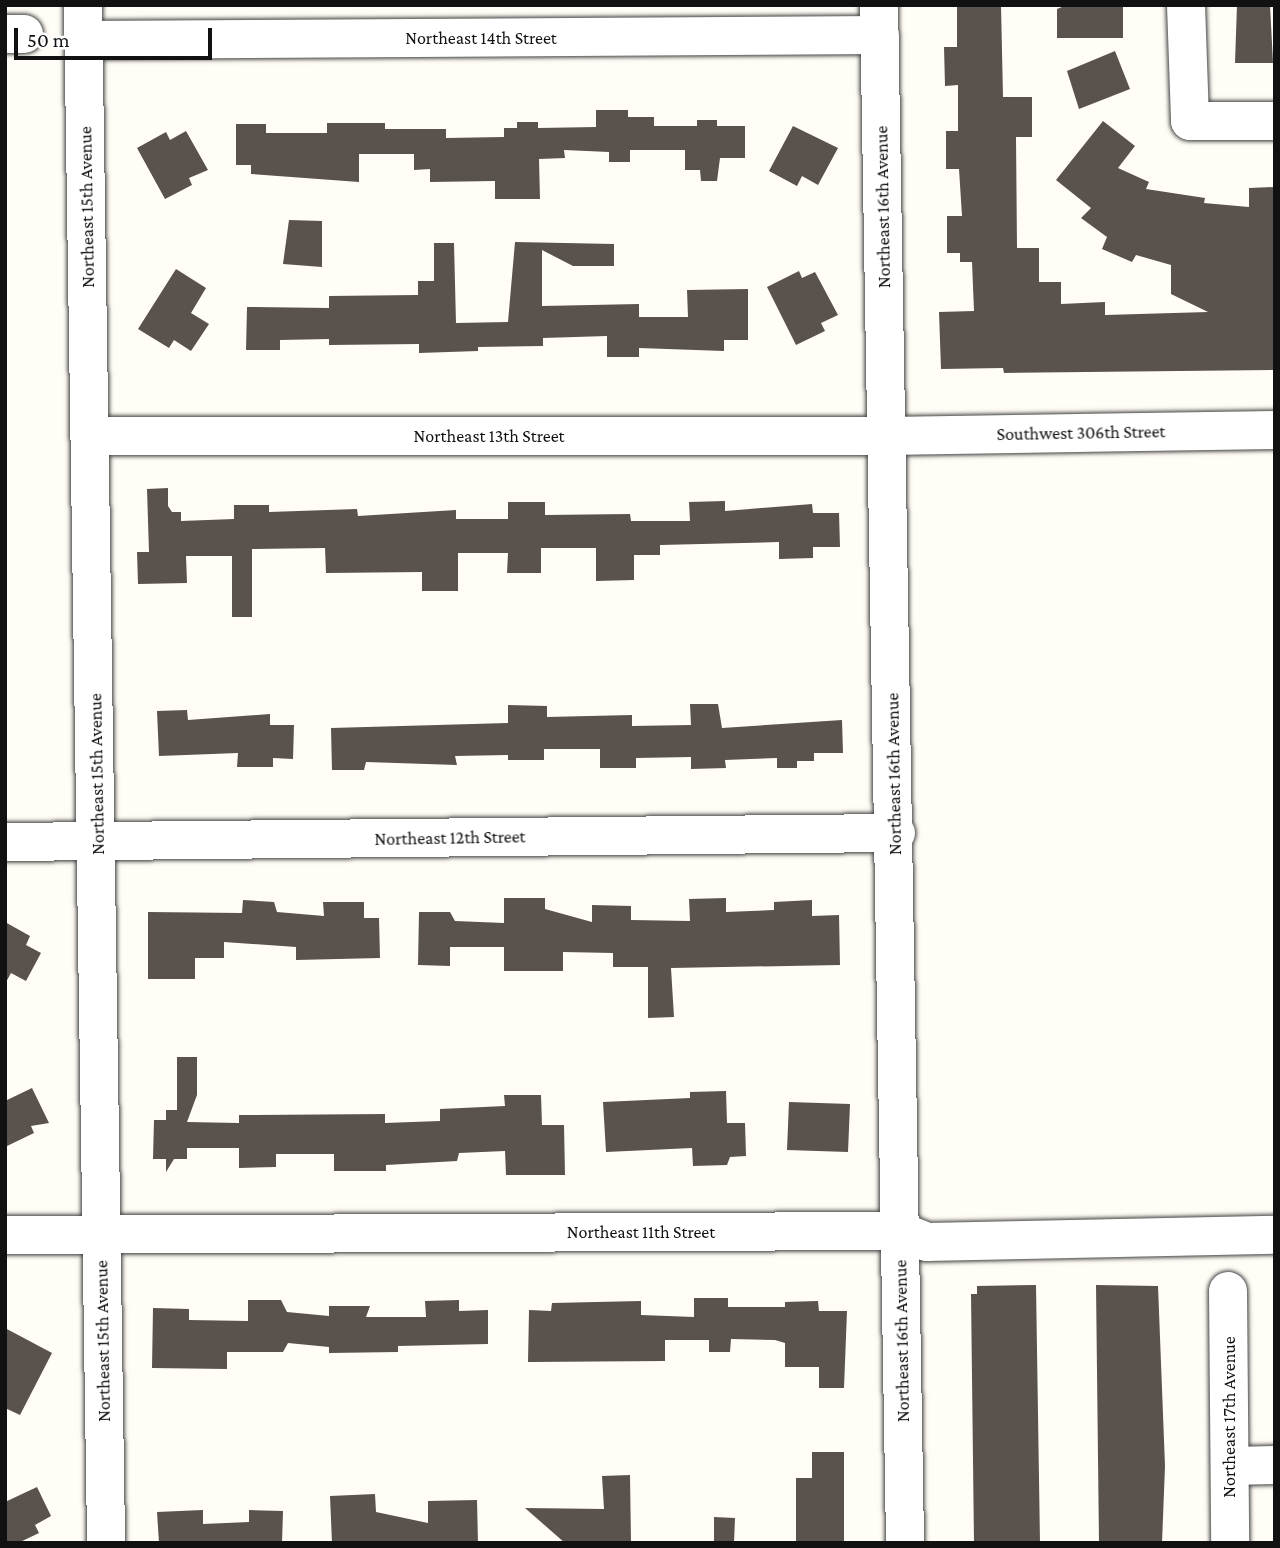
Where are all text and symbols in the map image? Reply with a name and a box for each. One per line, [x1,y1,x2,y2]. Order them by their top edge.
scale bar [18,14,215,58]
street label: Northeast 14th Street [405,27,557,49]
text: 50 m [27,28,70,52]
street label: Northeast 15th Avenue [75,126,99,288]
street label: Northeast 16th Avenue [871,126,895,288]
street label: Southwest 306th Street [996,421,1166,445]
street label: Northeast 13th Street [413,425,565,447]
street label: Northeast 15th Avenue [85,693,109,855]
street label: Northeast 16th Avenue [882,693,906,855]
street label: Northeast 12th Street [374,826,526,850]
street label: Northeast 11th Street [567,1221,715,1243]
street label: Northeast 15th Avenue [91,1260,115,1422]
street label: Northeast 16th Avenue [890,1260,914,1422]
street label: Northeast 17th Avenue [1218,1336,1240,1498]

